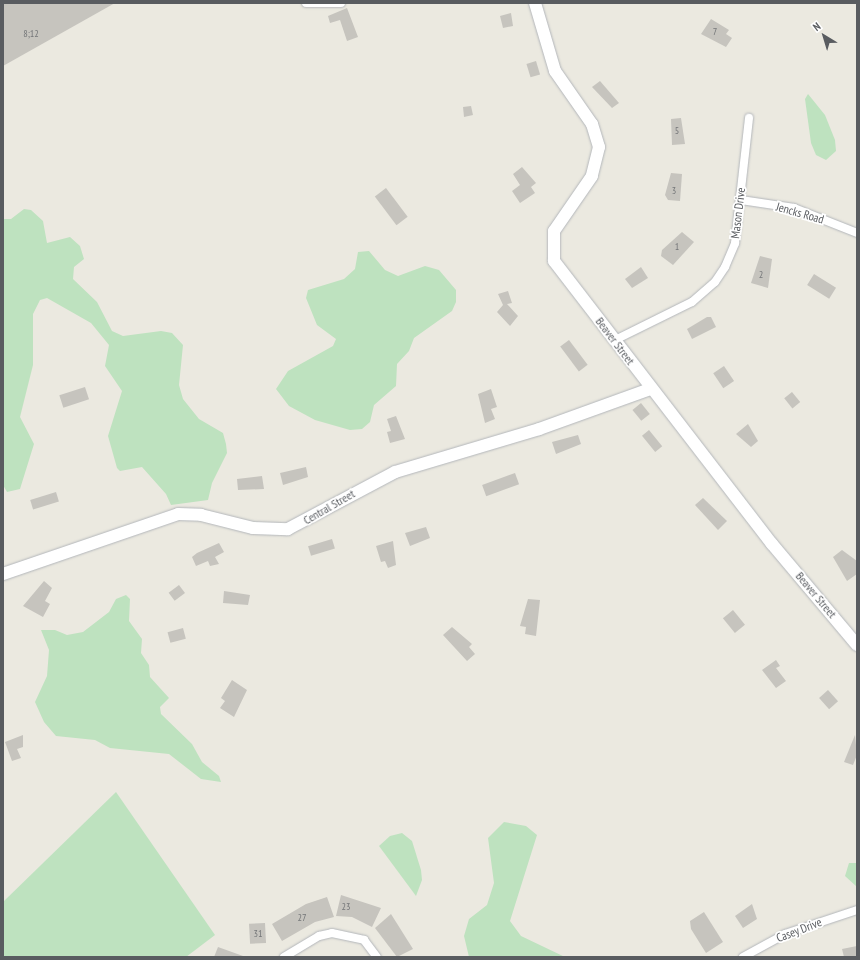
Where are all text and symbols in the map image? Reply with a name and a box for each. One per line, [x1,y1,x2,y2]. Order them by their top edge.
north arrow [804,16,844,56]
text: N [810,19,823,34]
house number: 7 [713,26,717,38]
house number: 8;12 [23,28,39,40]
house number: 5 [675,125,679,137]
house number: 3 [672,185,676,197]
street label: Mason Drive [728,187,748,239]
street label: Jencks Road [774,199,826,227]
house number: 1 [675,241,679,253]
house number: 2 [759,269,763,281]
street label: Beaver Street [592,314,638,368]
street label: Central Street [301,487,357,527]
street label: Beaver Street [793,569,839,621]
house number: 23 [342,901,350,913]
house number: 27 [298,912,306,924]
street label: Casey Drive [774,915,824,945]
house number: 31 [254,928,262,940]

